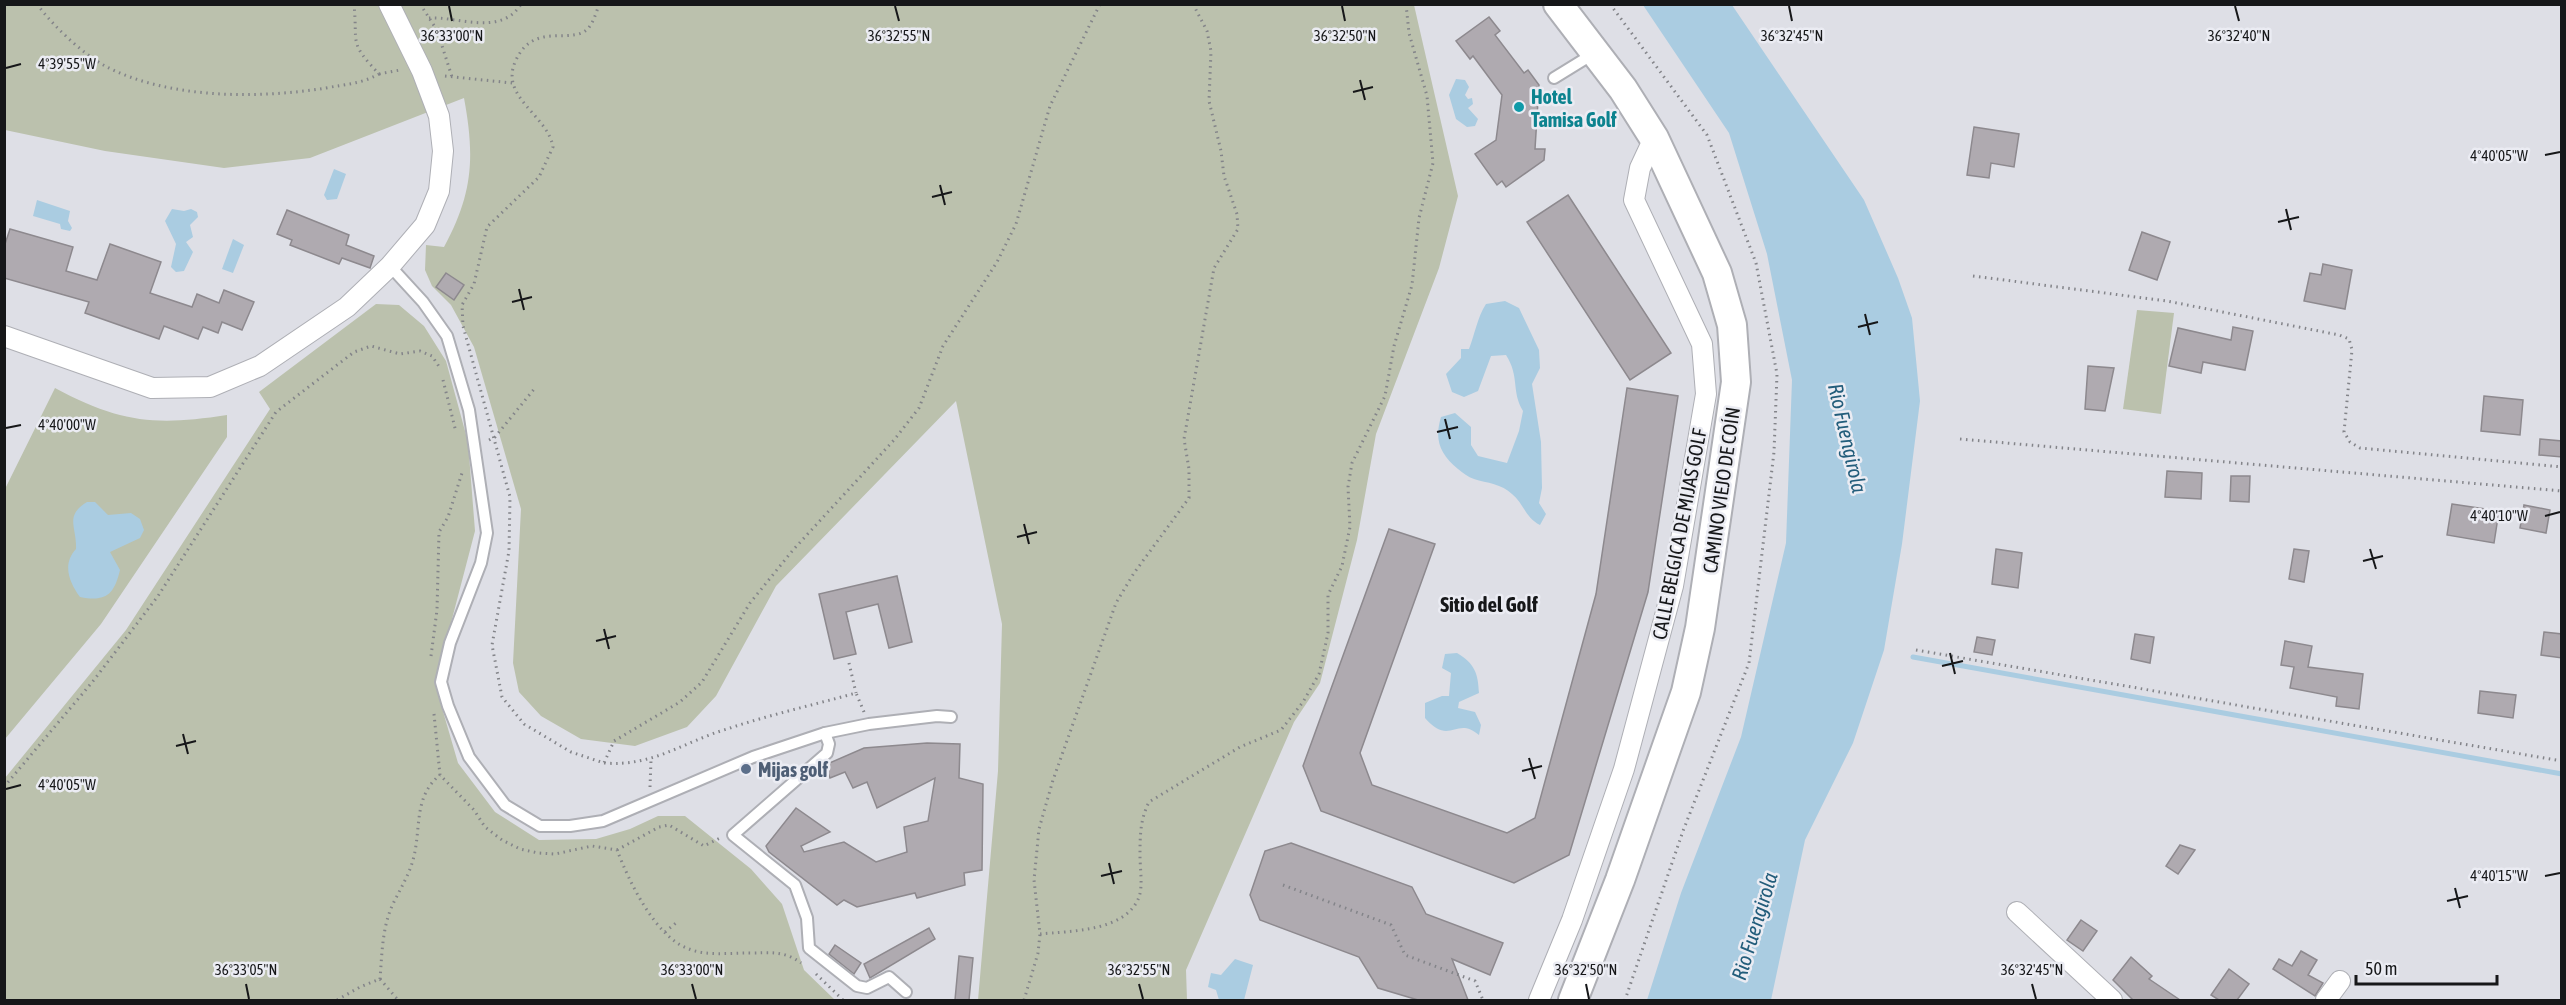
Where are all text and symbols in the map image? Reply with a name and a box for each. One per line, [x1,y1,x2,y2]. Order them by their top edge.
text: 36°33'00"N [421,27,483,44]
text: 36°32'55"N [868,27,930,44]
text: 36°32'50"N [1314,27,1376,44]
text: 36°32'45"N [1761,27,1823,44]
text: 36°32'40"N [2208,27,2270,44]
text: 4°39'55"W [38,55,96,72]
place label: Hotel Tamisa Golf [1531,85,1617,131]
marker: Hotel Tamisa Golf [1512,100,1526,114]
text: 4°40'05"W [2470,147,2528,164]
water label: Rio Fuengirola [1824,381,1872,495]
street label: CAMINO VIEJO DE COÍN [1698,406,1744,574]
text: 4°40'00"W [38,416,96,433]
street label: CALLE BELGICA DE MIJAS GOLF [1647,427,1711,641]
text: 4°40'10"W [2470,507,2528,524]
district label: Sitio del Golf [1440,592,1538,616]
place label: Mijas golf [758,758,829,781]
marker: Mijas golf [739,762,753,776]
text: 4°40'05"W [38,776,96,793]
text: 4°40'15"W [2470,867,2528,884]
water label: Rio Fuengirola [1726,869,1782,983]
scale bar [2356,948,2497,986]
text: 50 m [2365,958,2397,979]
text: 36°33'05"N [215,961,277,978]
text: 36°33'00"N [661,961,723,978]
text: 36°32'55"N [1108,961,1170,978]
text: 36°32'50"N [1555,961,1617,978]
text: 36°32'45"N [2001,961,2063,978]

